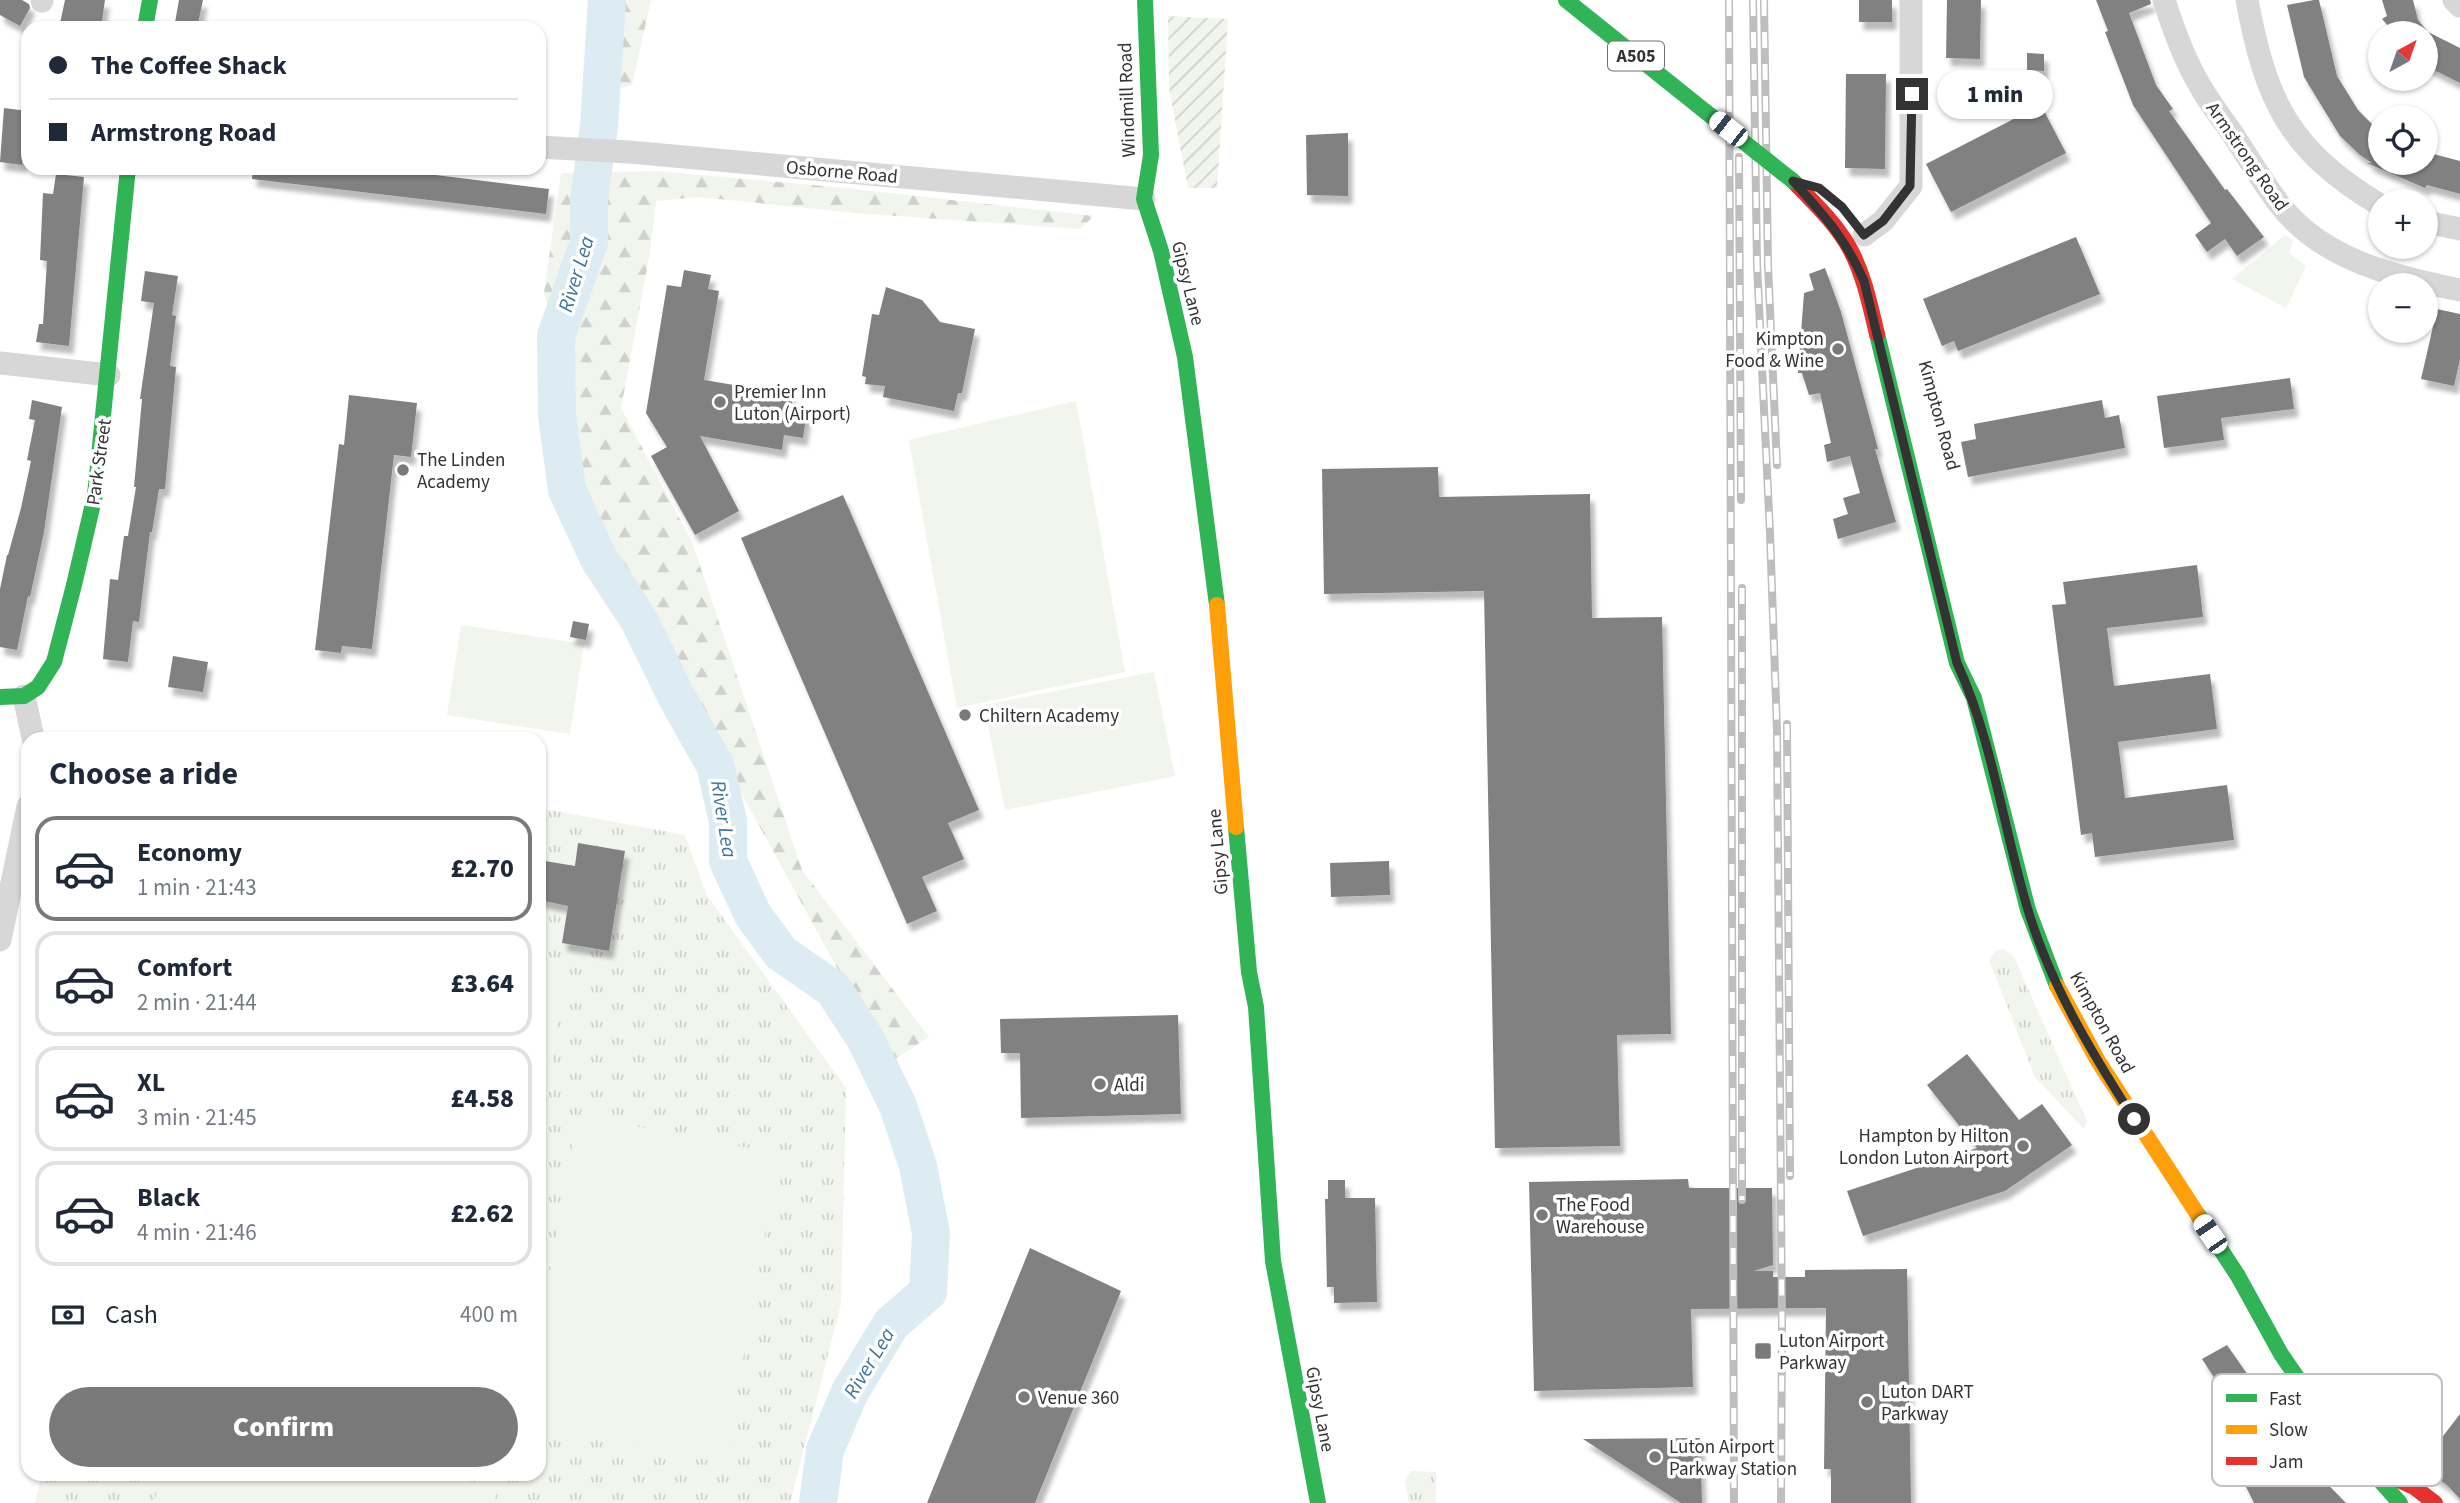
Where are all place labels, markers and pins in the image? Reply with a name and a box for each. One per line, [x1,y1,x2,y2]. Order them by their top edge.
place label: Kimpton Food & Wine [1725,326,1824,375]
marker: Kimpton Food & Wine [1830,341,1846,357]
place label: Premier Inn Luton (Airport) [734,379,851,428]
marker: Premier Inn Luton (Airport) [712,394,728,410]
place label: The Linden Academy [417,447,505,496]
marker: The Linden Academy [395,462,411,478]
place label: Chiltern Academy [979,703,1119,730]
marker: Chiltern Academy [957,707,973,723]
place label: Aldi [1114,1072,1144,1099]
marker: Aldi [1092,1076,1108,1092]
place label: Hampton by Hilton London Luton Airport [1839,1123,2010,1172]
marker: Hampton by Hilton London Luton Airport [2015,1138,2031,1154]
place label: The Food Warehouse [1556,1192,1644,1241]
marker: The Food Warehouse [1534,1207,1550,1223]
place label: Luton Airport Parkway [1779,1328,1885,1377]
marker: Luton Airport Parkway [1753,1341,1773,1361]
place label: Luton DART Parkway [1881,1379,1974,1428]
place label: Venue 360 [1038,1385,1119,1412]
marker: Venue 360 [1016,1389,1032,1405]
marker: Luton DART Parkway [1859,1394,1875,1410]
place label: Luton Airport Parkway Station [1669,1434,1797,1483]
marker: Luton Airport Parkway Station [1647,1449,1663,1465]

